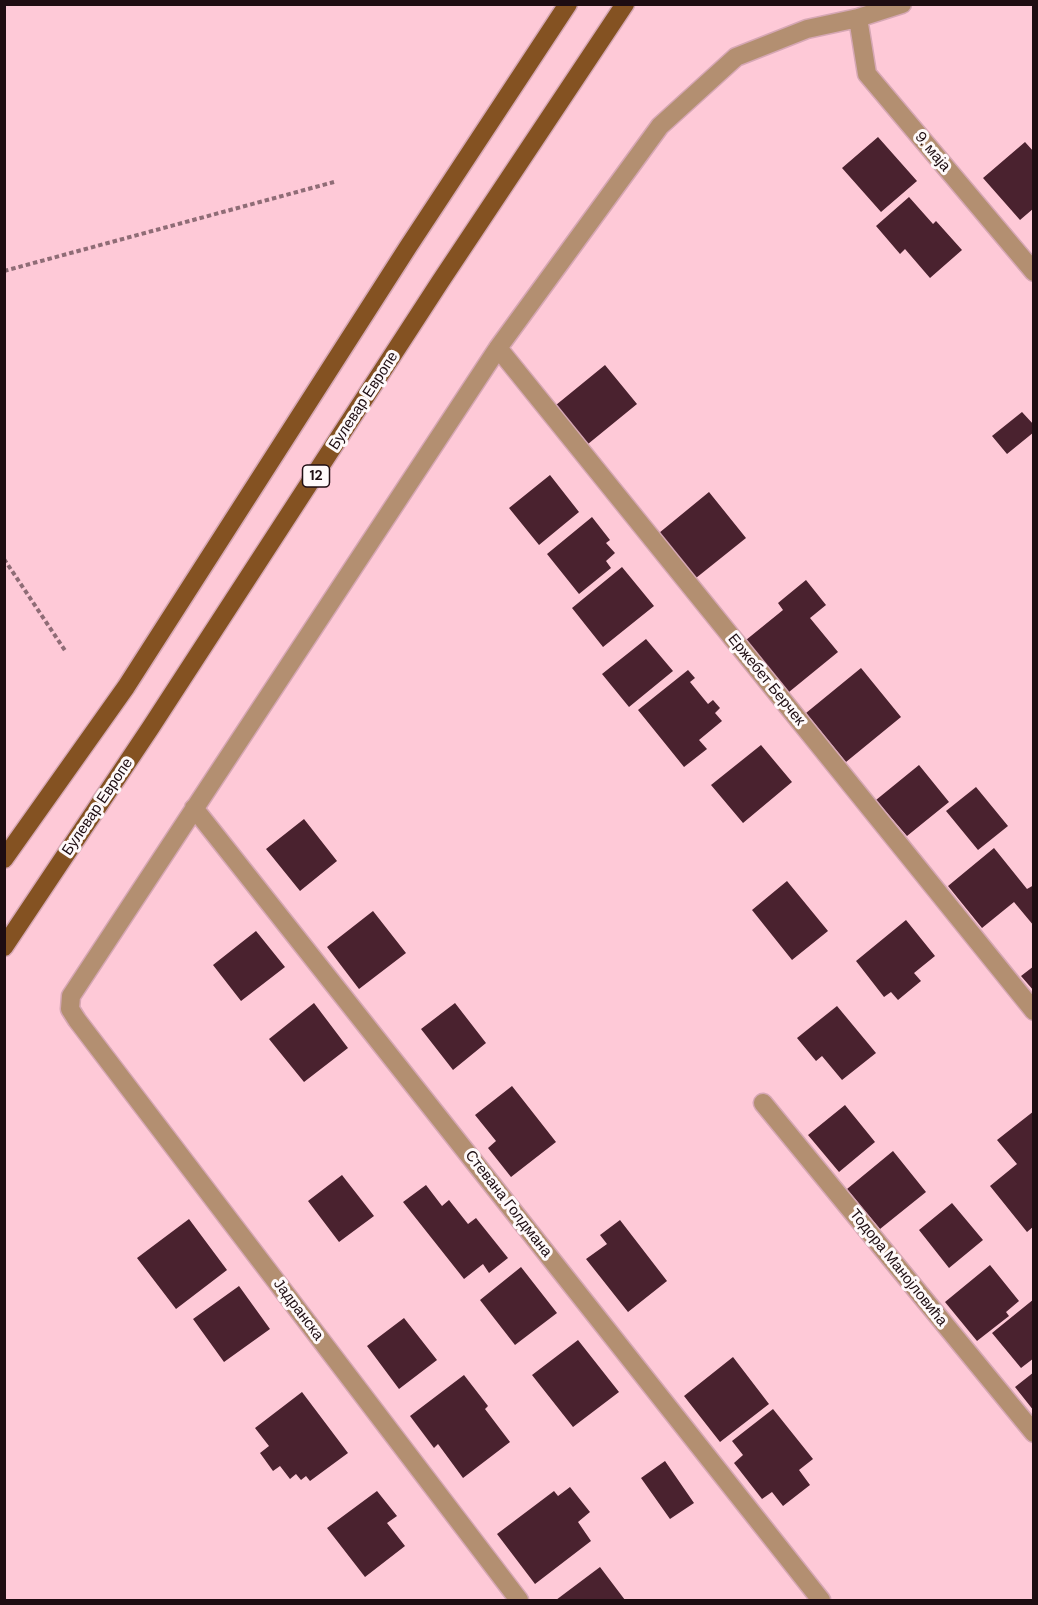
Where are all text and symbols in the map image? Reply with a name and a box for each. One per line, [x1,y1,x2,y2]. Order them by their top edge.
street label: 9. маја [910,128,954,176]
street label: Булевар Европе [326,349,402,453]
road number: 12 [302,465,330,487]
street label: Ержебет Берчек [724,631,808,729]
street label: Булевар Европе [59,755,137,859]
street label: Стевана Голдмана [461,1147,555,1261]
street label: Тодора Манојловића [845,1206,951,1330]
street label: Јадранска [269,1276,327,1344]

